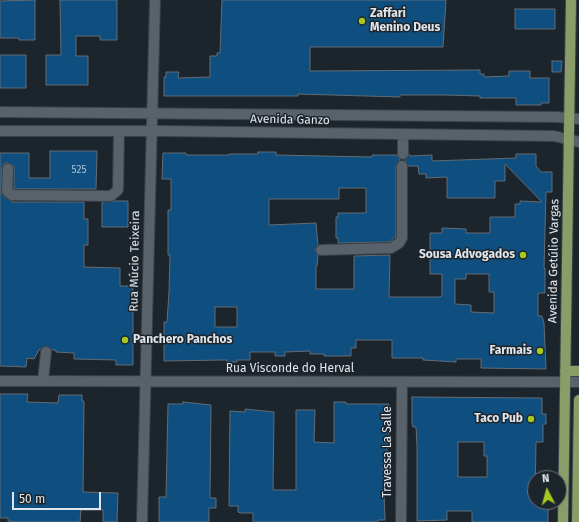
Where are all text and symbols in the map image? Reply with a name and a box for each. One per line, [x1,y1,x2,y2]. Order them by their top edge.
place label: Zaffari Menino Deus [370,7,440,35]
marker: Zaffari Menino Deus [357,16,367,26]
street label: Avenida Ganzo [250,112,330,128]
house number: 525 [72,164,86,176]
street label: Avenida Getúlio Vargas [546,199,562,323]
street label: Rua Múcio Teixeira [127,210,143,312]
place label: Sousa Advogados [419,248,515,262]
marker: Sousa Advogados [518,250,528,260]
place label: Panchero Panchos [133,333,232,347]
marker: Panchero Panchos [120,335,130,345]
place label: Farmais [490,344,532,358]
marker: Farmais [535,346,545,356]
street label: Rua Visconde do Herval [226,362,354,376]
street label: Travessa La Salle [381,406,395,498]
place label: Taco Pub [474,412,523,426]
marker: Taco Pub [526,414,536,424]
north arrow [527,470,567,510]
text: N [541,472,550,485]
scale bar [14,484,103,510]
text: 50 m [19,492,45,506]

